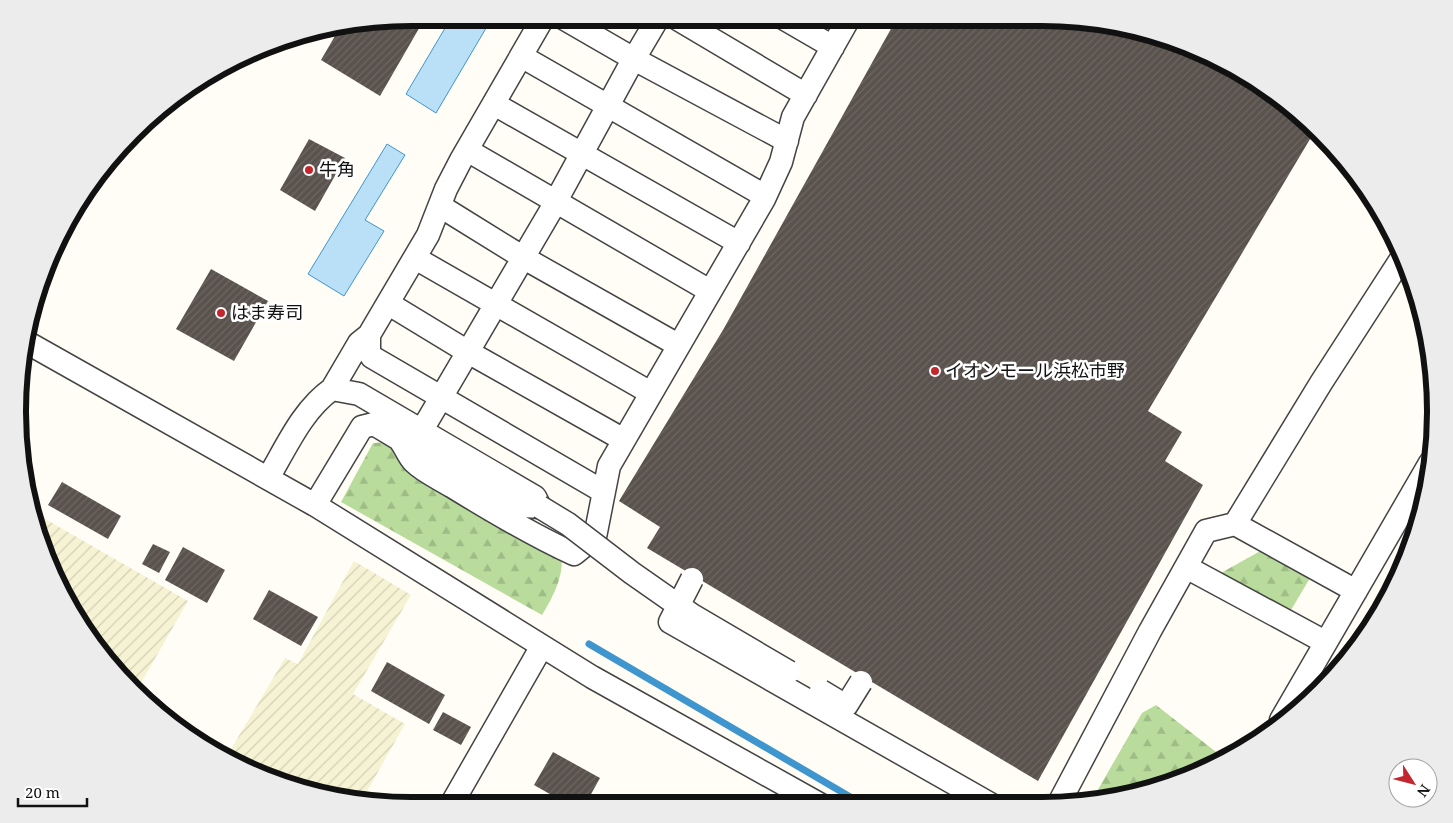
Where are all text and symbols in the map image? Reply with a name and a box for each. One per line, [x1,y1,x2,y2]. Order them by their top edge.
place label: 牛角 [319,157,355,181]
marker: 牛角 [303,164,315,176]
place label: はま寿司 [231,300,303,324]
marker: はま寿司 [215,307,227,319]
place label: イオンモール浜松市野 [945,358,1125,382]
marker: イオンモール浜松市野 [929,365,941,377]
north arrow [1388,758,1438,808]
scale bar [18,776,86,808]
text: N [1413,781,1435,801]
text: 20 m [25,782,60,802]

